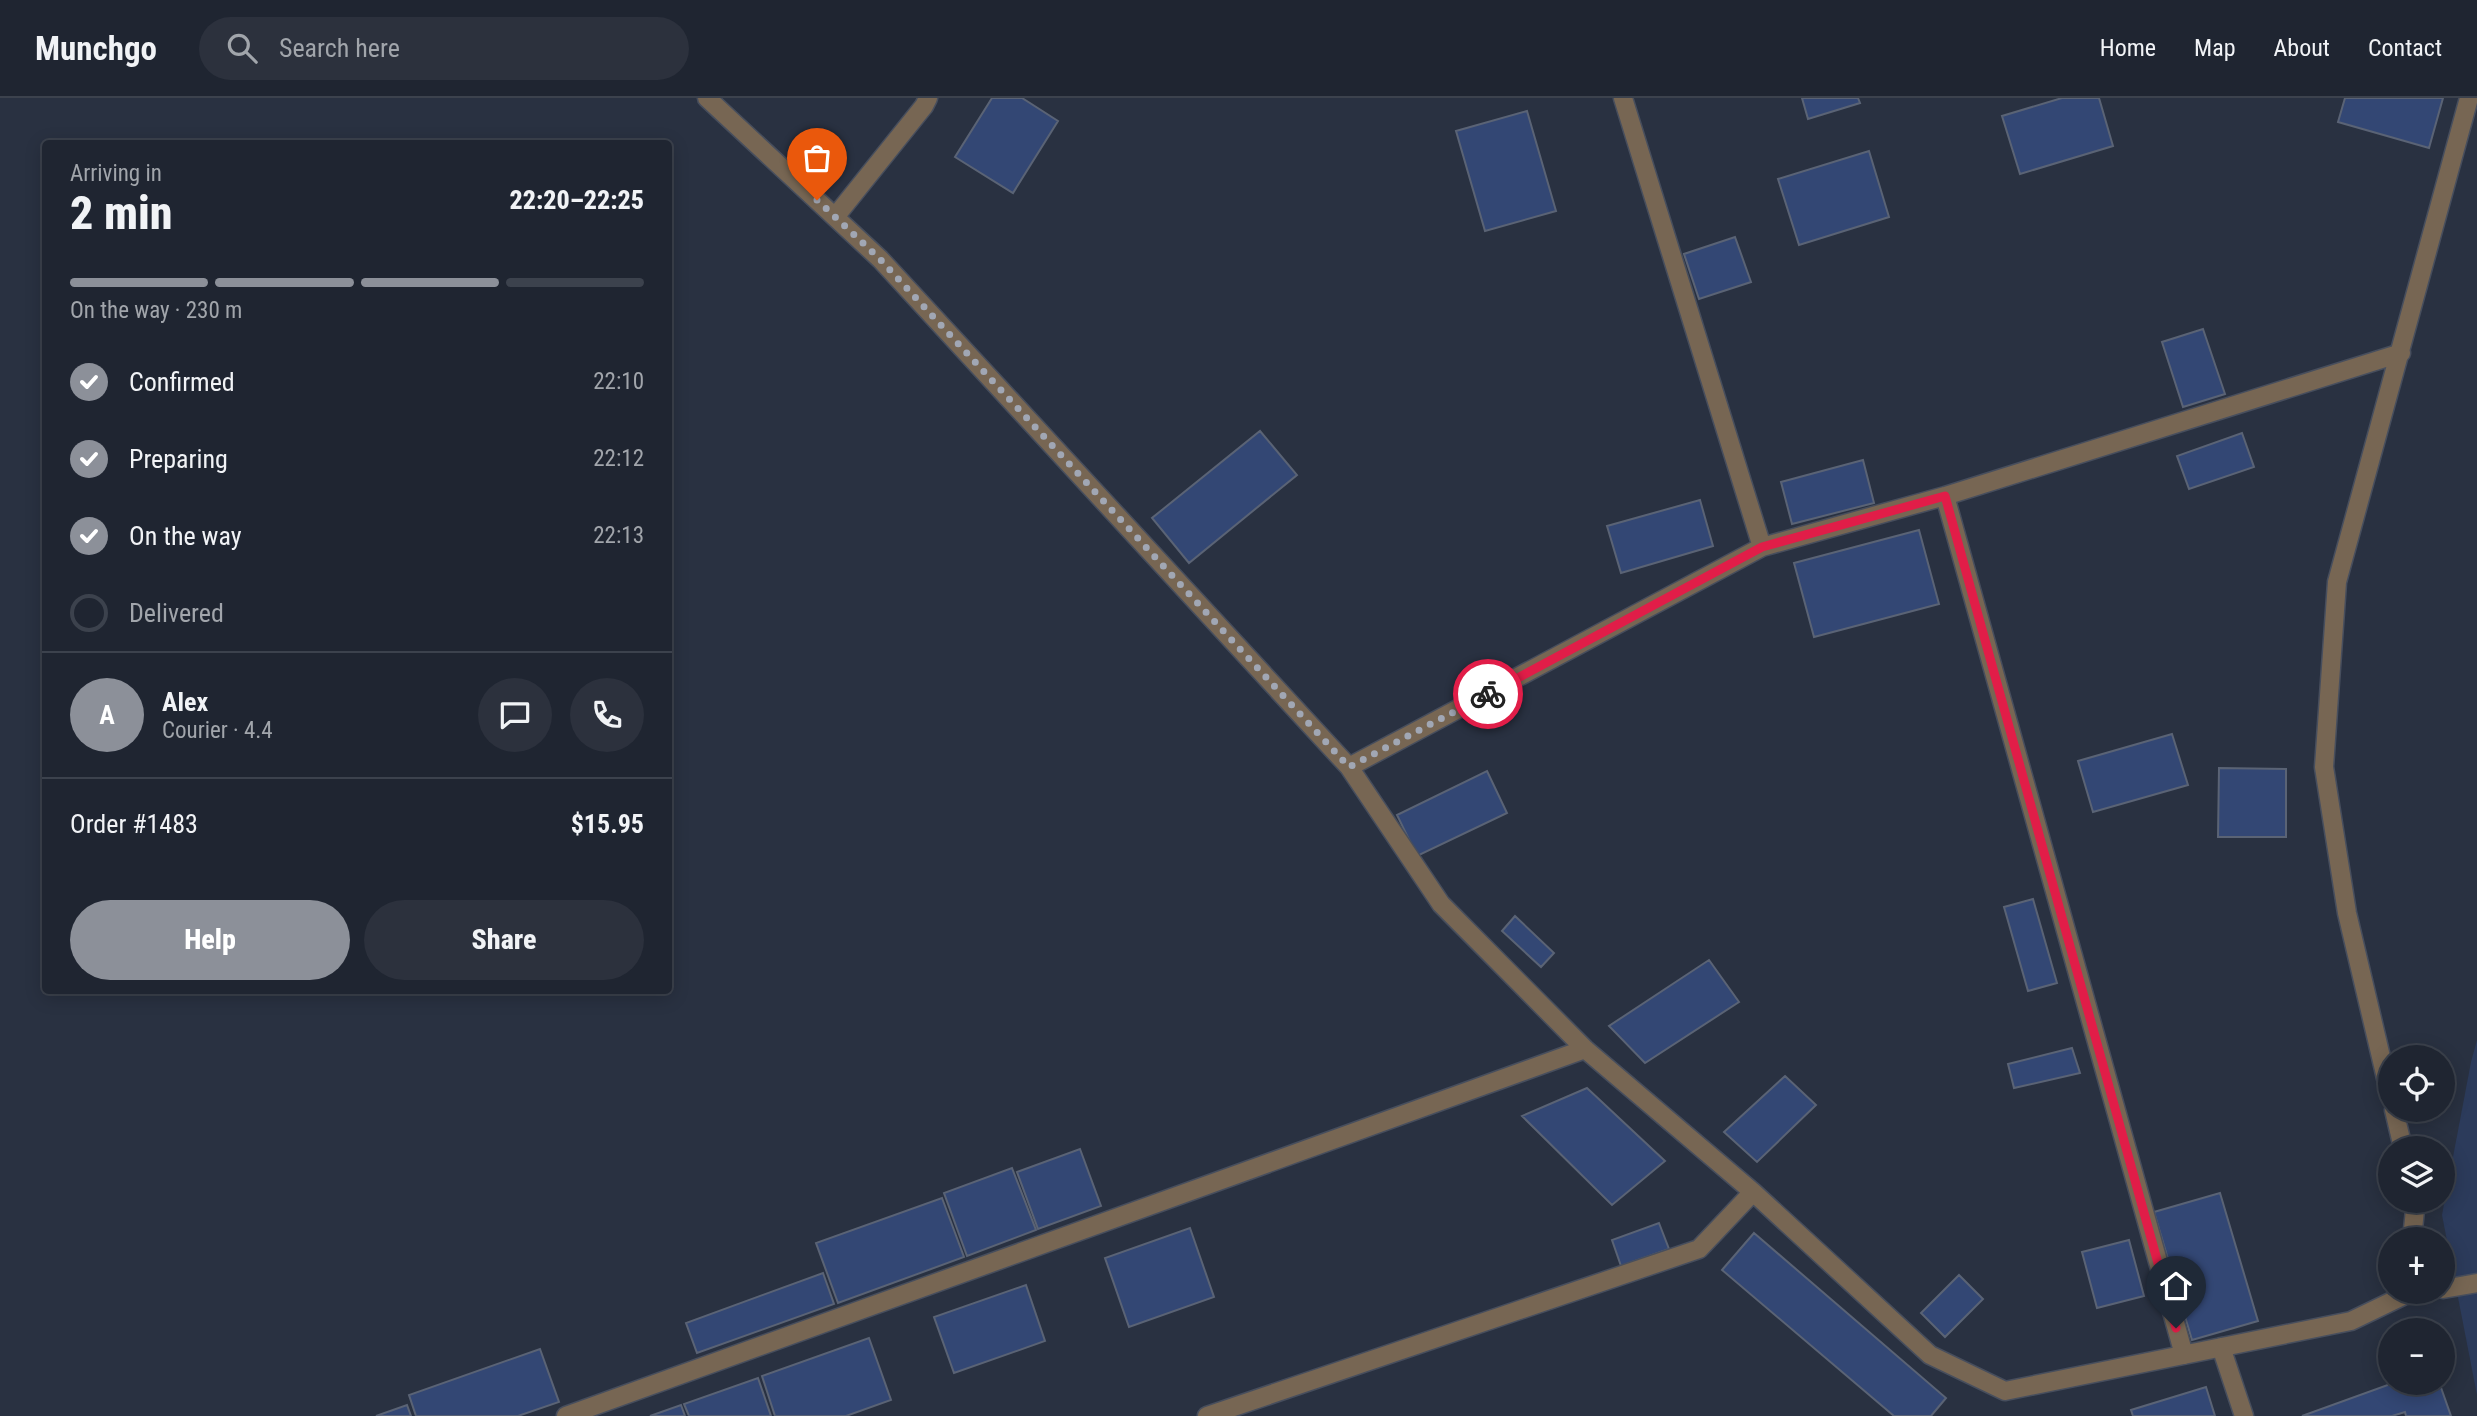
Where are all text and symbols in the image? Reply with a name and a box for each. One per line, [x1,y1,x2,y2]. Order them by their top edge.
search box [199,17,689,80]
text: Munchgo [35,29,157,68]
icon: search [223,29,261,67]
text: Search here [279,33,400,63]
text: Home [2100,34,2156,62]
text: Map [2194,34,2236,62]
text: About [2274,34,2330,62]
text: Contact [2368,34,2442,62]
pin [787,128,847,200]
icon: bag [798,139,836,177]
text: Arriving in [70,160,162,187]
text: 22:20–22:25 [510,185,644,215]
text: 2 min [70,186,173,240]
text: On the way · 230 m [70,297,242,324]
icon: check [70,363,108,401]
text: Confirmed [129,367,235,397]
text: 22:10 [593,368,644,395]
icon: check [70,440,108,478]
text: Preparing [129,444,228,474]
text: 22:12 [593,445,644,472]
icon: check [70,517,108,555]
text: On the way [129,521,242,551]
text: 22:13 [593,522,644,549]
text: Delivered [129,598,224,628]
courier [1453,659,1523,729]
icon: bike [1469,675,1507,713]
button: chat [478,678,552,752]
button: phone [570,678,644,752]
text: Alex [162,687,208,717]
text: A [99,700,115,730]
text: Courier · 4.4 [162,717,273,744]
text: Order #1483 [70,809,198,839]
text: $15.95 [571,809,644,839]
button: Help [70,900,350,980]
button: Share [364,900,644,980]
map controls [2378,1045,2455,1395]
button: locate [2378,1045,2455,1122]
button: layers [2378,1136,2455,1213]
button: + [2378,1227,2455,1304]
pin [2146,1256,2206,1328]
icon: home [2157,1267,2195,1305]
button: − [2378,1318,2455,1395]

